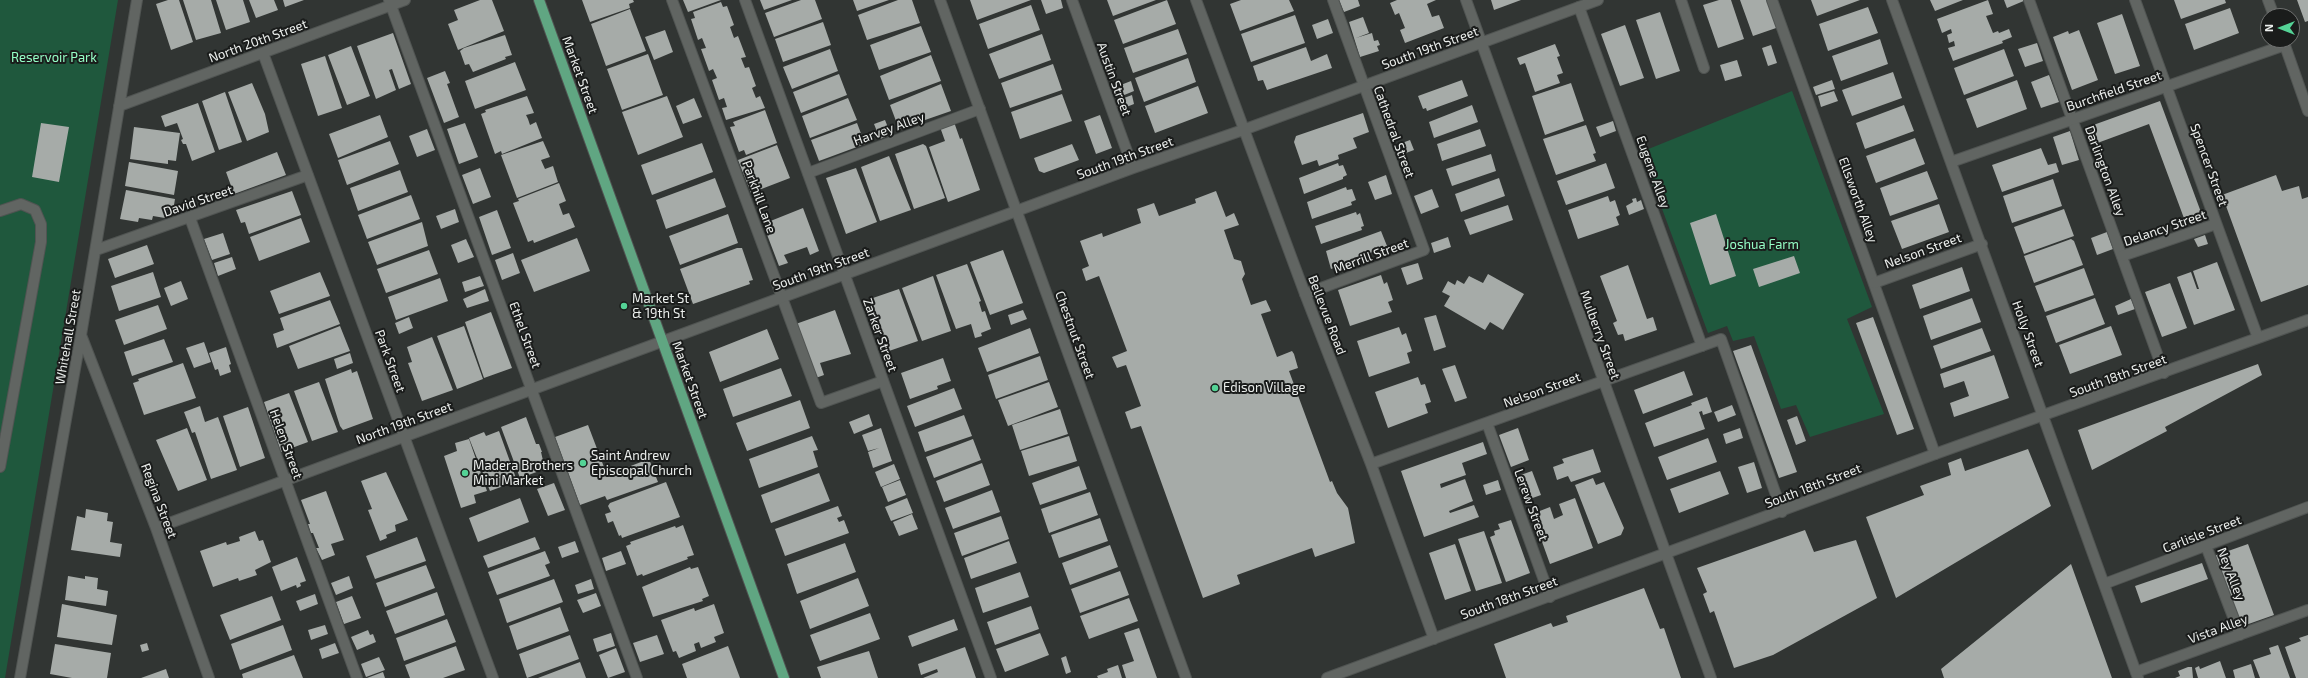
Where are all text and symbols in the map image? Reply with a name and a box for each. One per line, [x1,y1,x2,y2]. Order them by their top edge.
north arrow [2260,8,2300,48]
street label: North 20th Street [207,16,309,66]
street label: South 19th Street [1380,23,1480,73]
text: N [2262,24,2275,32]
street label: Market Street [559,34,601,116]
street label: Austin Street [1094,40,1134,118]
park label: Reservoir Park [11,50,97,66]
street label: Burchfield Street [2064,67,2164,115]
street label: Cathedral Street [1370,84,1418,180]
street label: Harvey Alley [851,109,927,149]
street label: Spencer Street [2187,122,2231,208]
street label: Darlington Alley [2081,124,2129,218]
street label: South 19th Street [1075,133,1175,183]
street label: Eugene Alley [1633,134,1673,210]
street label: Ellsworth Alley [1835,155,1881,245]
street label: Parkhill Lane [739,158,779,236]
street label: David Street [161,182,235,220]
street label: Delancy Street [2122,207,2208,249]
street label: Nelson Street [1882,230,1964,272]
street label: Merrill Street [1331,235,1411,277]
park label: Joshua Farm [1725,237,1799,253]
street label: South 19th Street [771,244,871,294]
street label: Bellevue Road [1305,273,1349,357]
street label: Whitehall Street [52,288,84,386]
street label: Mulberry Street [1577,288,1623,382]
street label: Chestnut Street [1052,289,1098,381]
place label: Market St & 19th St [632,291,689,322]
street label: Zarker Street [859,296,901,374]
street label: Holly Street [2009,299,2047,369]
street label: Ethel Street [506,300,544,370]
marker: Market St & 19th St [619,301,629,311]
street label: Park Street [371,328,409,394]
street label: Market Street [669,339,711,421]
street label: South 18th Street [2067,351,2169,401]
street label: Nelson Street [1501,369,1583,411]
place label: Edison Village [1223,380,1306,396]
marker: Edison Village [1210,383,1220,393]
street label: North 19th Street [354,398,454,448]
street label: Helen Street [266,407,306,481]
place label: Saint Andrew Episcopal Church [591,448,692,479]
place label: Madera Brothers Mini Market [473,458,573,489]
marker: Saint Andrew Episcopal Church [578,458,588,468]
street label: South 18th Street [1763,460,1863,512]
street label: Regina Street [138,461,180,541]
street label: Lerew Street [1511,467,1551,543]
marker: Madera Brothers Mini Market [460,468,470,478]
street label: Carlisle Street [2160,512,2244,556]
street label: Ney Alley [2214,545,2248,603]
street label: South 18th Street [1458,573,1560,623]
street label: Vista Alley [2186,611,2250,647]

